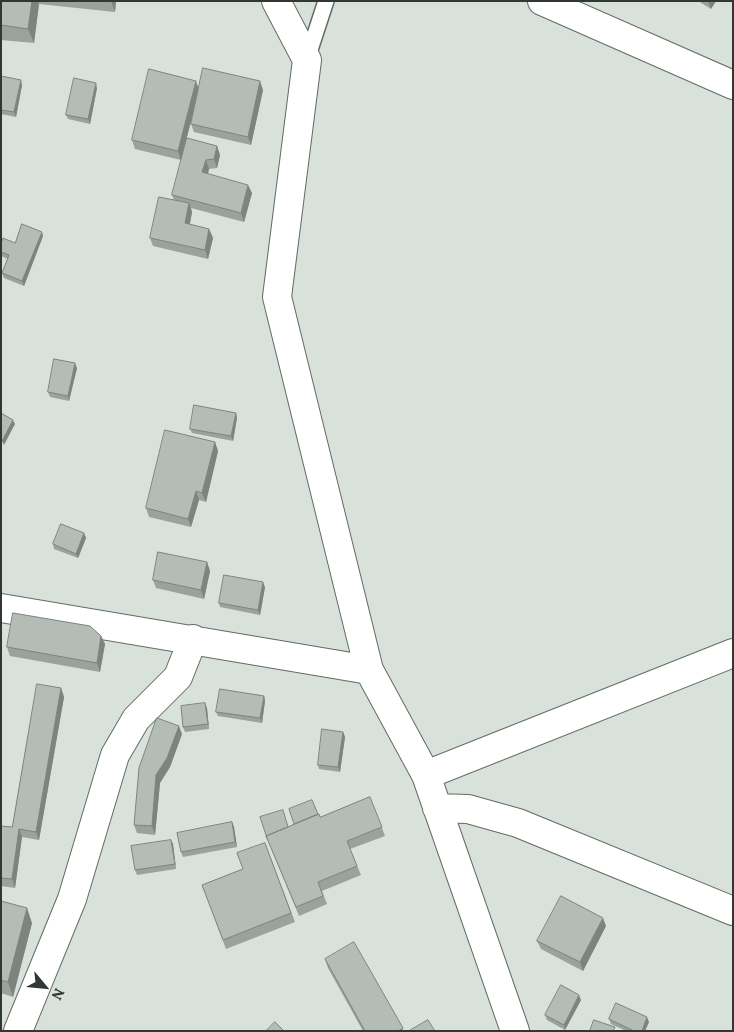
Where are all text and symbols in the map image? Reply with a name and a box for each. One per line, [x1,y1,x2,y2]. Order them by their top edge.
north arrow [20,962,70,1012]
text: N [48,985,69,1003]

